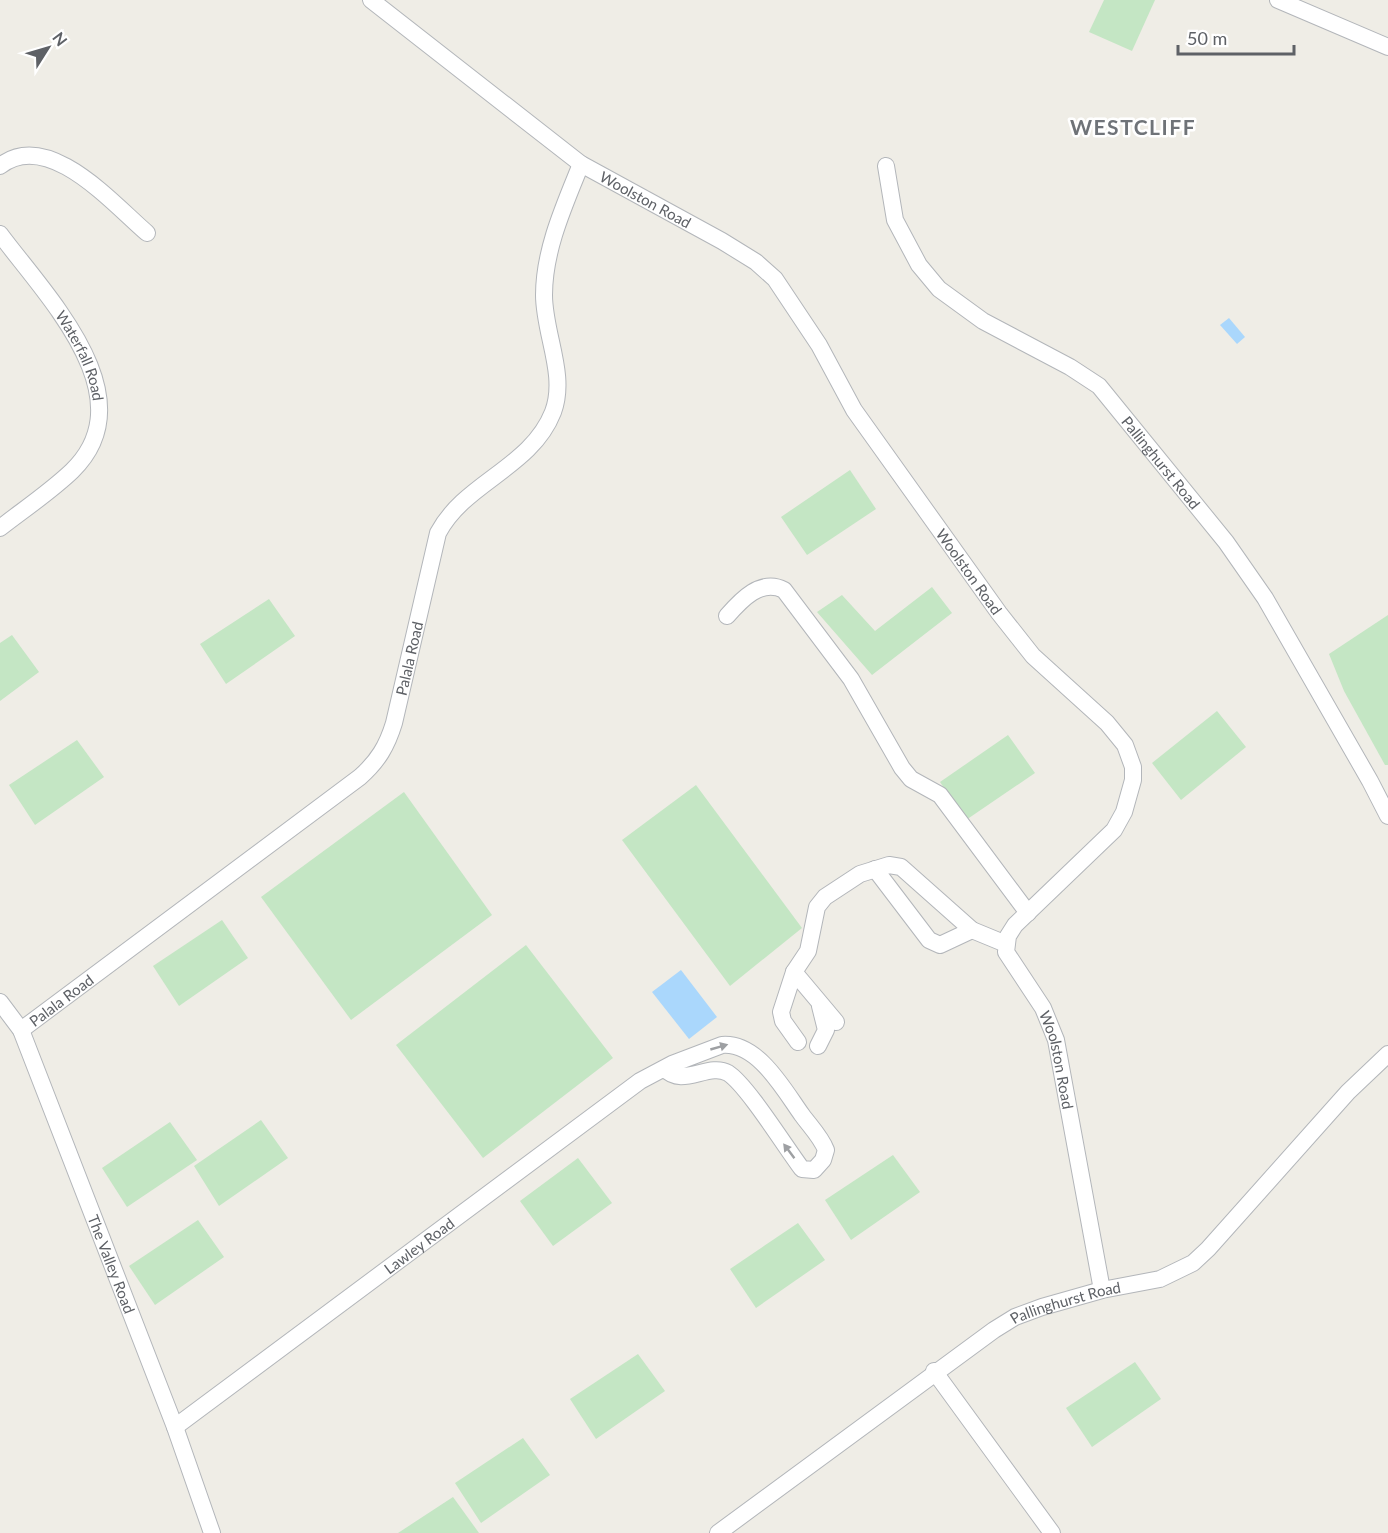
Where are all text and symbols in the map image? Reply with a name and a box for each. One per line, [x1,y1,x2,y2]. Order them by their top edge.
north arrow [18,18,78,78]
scale bar [1178,18,1294,56]
text: 50 m [1187,27,1227,49]
text: N [49,28,72,49]
district label: WESTCLIFF [1070,114,1196,139]
street label: Woolston Road [597,167,694,231]
street label: Waterfall Road [52,307,108,402]
street label: Pallinghurst Road [1118,412,1204,512]
street label: Woolston Road [933,525,1006,618]
street label: Palala Road [392,620,426,697]
street label: Palala Road [25,970,97,1030]
street label: Woolston Road [1036,1008,1078,1111]
one-way arrow [710,1042,728,1052]
one-way arrow [782,1143,795,1159]
street label: The Valley Road [85,1212,139,1316]
street label: Lawley Road [380,1214,457,1277]
street label: Pallinghurst Road [1006,1278,1122,1327]

